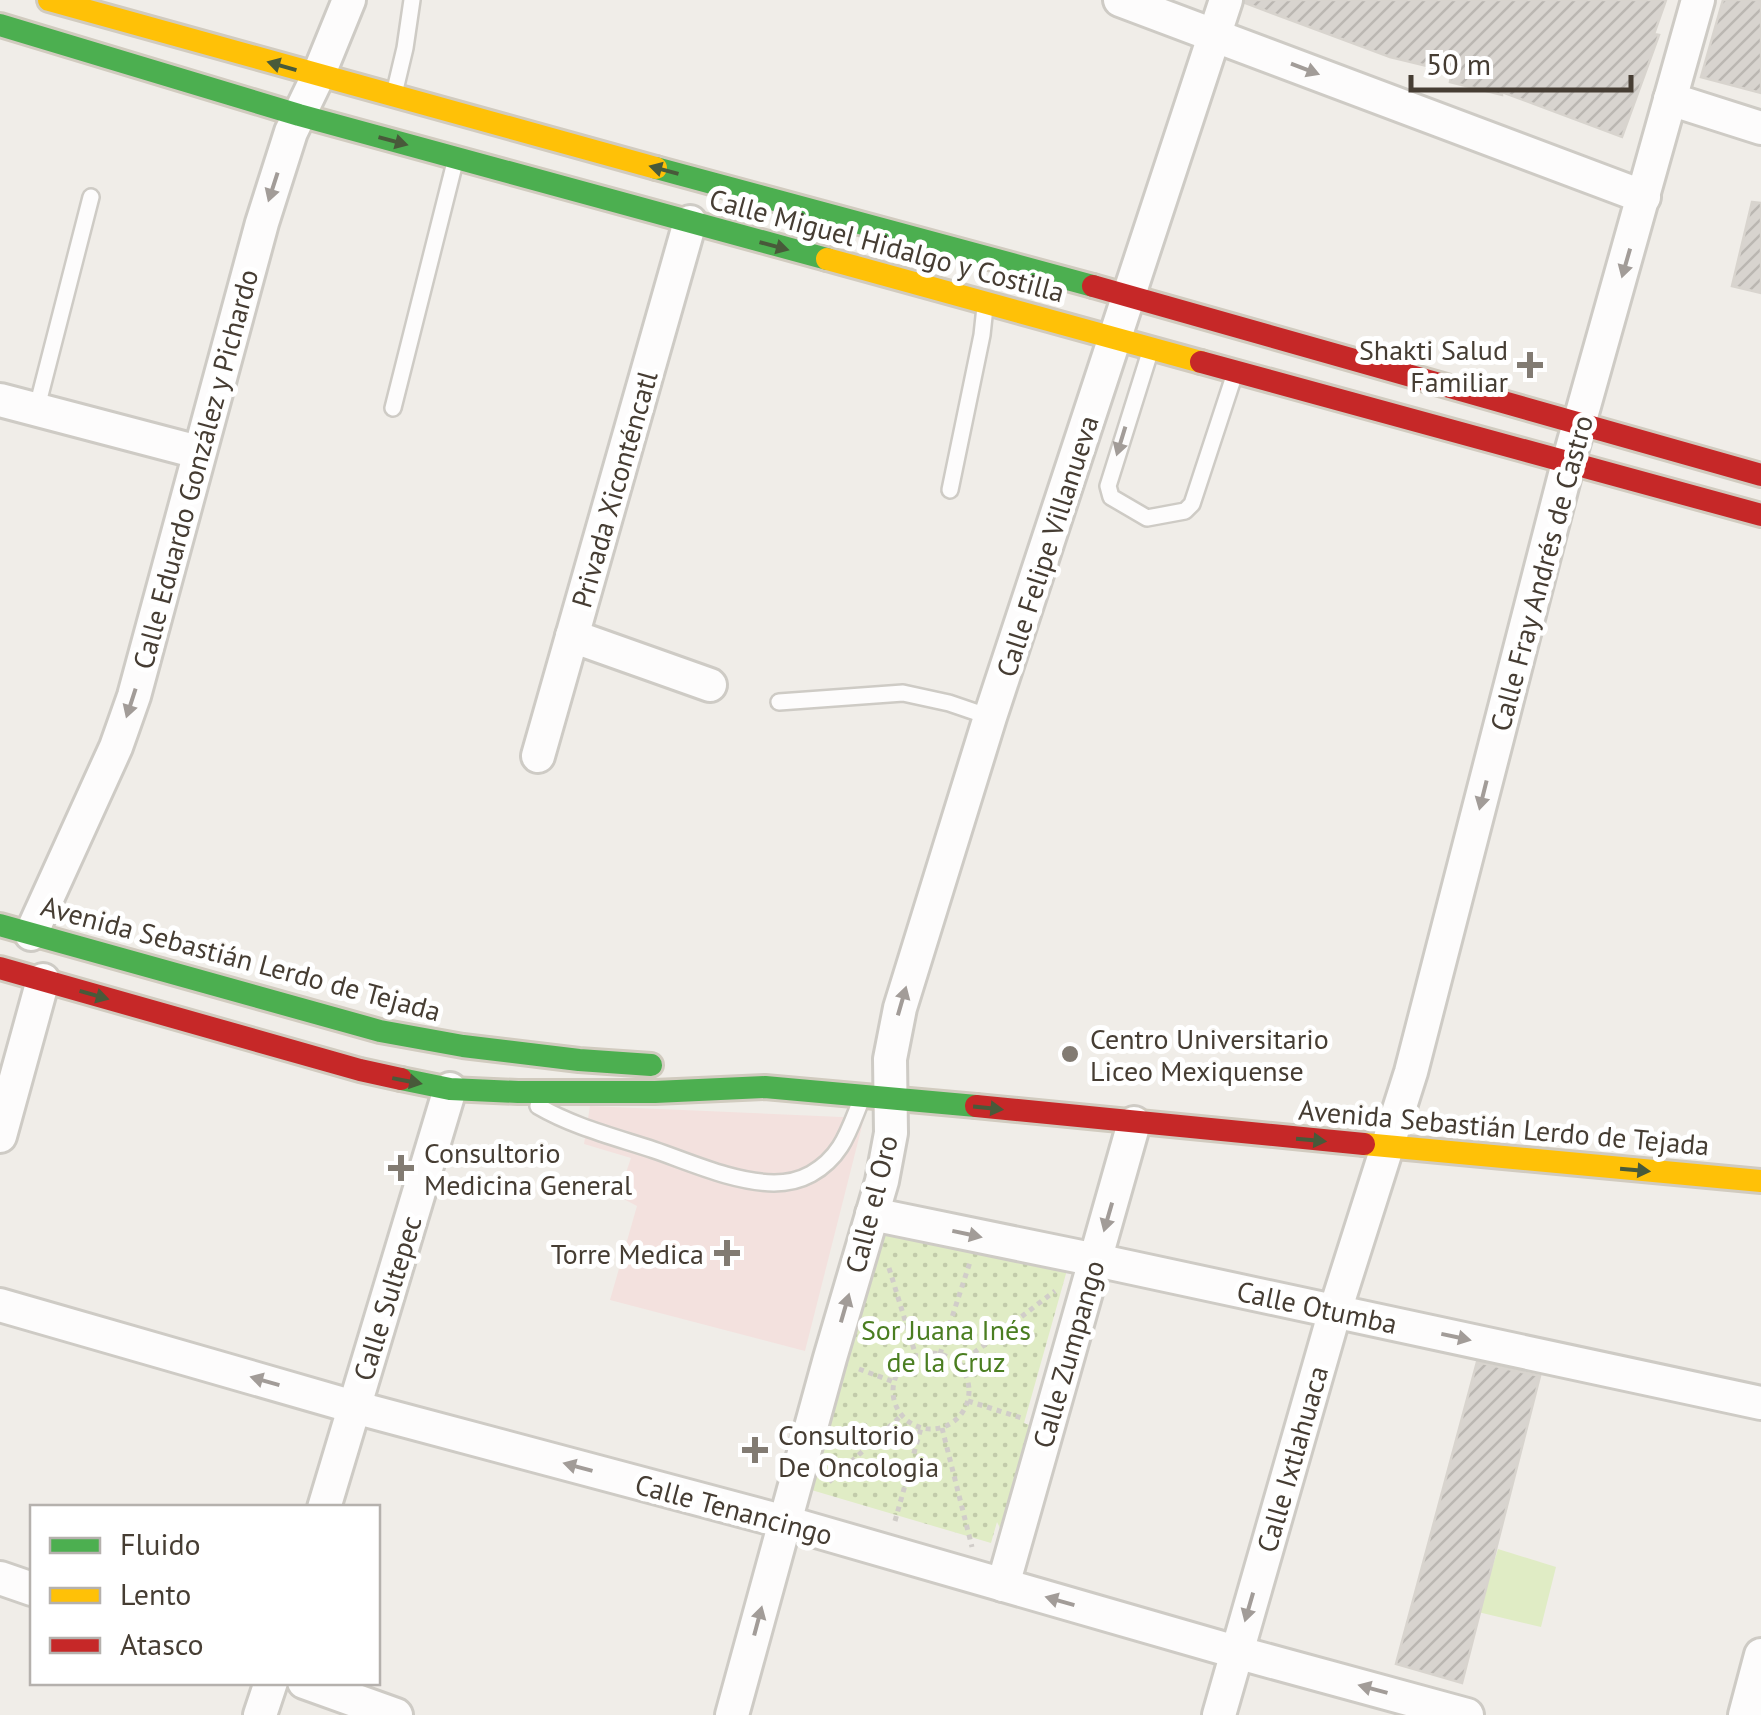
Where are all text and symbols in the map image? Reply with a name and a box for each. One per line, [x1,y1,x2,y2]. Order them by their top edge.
scale bar [1411,30,1631,92]
text: 50 m [1426,44,1491,83]
one-way arrow [267,58,297,73]
one-way arrow [1291,62,1321,77]
one-way arrow [378,133,409,149]
one-way arrow [648,161,679,177]
one-way arrow [264,173,279,203]
street label: Calle Miguel Hidalgo y Costilla [705,180,1069,310]
one-way arrow [759,238,790,254]
one-way arrow [1617,248,1633,279]
street label: Calle Eduardo González y Pichardo [124,265,266,673]
place label: Shakti Salud Familiar [1359,331,1508,400]
marker: Shakti Salud Familiar [1517,352,1543,378]
street label: Privada Xiconténcatl [562,366,666,612]
street label: Calle Felipe Villanueva [987,411,1107,681]
street label: Calle Fray Andrés de Castro [1481,411,1601,735]
one-way arrow [1113,427,1128,457]
one-way arrow [122,689,137,719]
one-way arrow [1475,779,1490,810]
street label: Avenida Sebastián Lerdo de Tejada [37,887,445,1029]
one-way arrow [895,985,910,1016]
one-way arrow [79,988,110,1003]
place label: Centro Universitario Liceo Mexiquense [1090,1020,1329,1089]
marker: Centro Universitario Liceo Mexiquense [1059,1043,1081,1065]
one-way arrow [392,1074,423,1090]
street label: Avenida Sebastián Lerdo de Tejada [1297,1091,1711,1163]
one-way arrow [972,1100,1004,1116]
street label: Calle el Oro [836,1131,906,1277]
one-way arrow [1296,1132,1328,1148]
place label: Consultorio Medicina General [424,1134,632,1203]
marker: Consultorio Medicina General [388,1155,414,1181]
one-way arrow [1619,1162,1651,1178]
one-way arrow [1099,1202,1115,1233]
street label: Calle Sultepec [344,1211,430,1385]
one-way arrow [952,1227,983,1243]
place label: Torre Medica [551,1235,704,1272]
marker: Torre Medica [714,1240,740,1266]
street label: Calle Zumpango [1024,1256,1112,1452]
street label: Calle Otumba [1233,1272,1401,1342]
one-way arrow [838,1292,853,1323]
park label: Sor Juana Inés de la Cruz [861,1311,1031,1380]
one-way arrow [1441,1330,1472,1346]
street label: Calle Ixtlahuaca [1248,1361,1336,1557]
one-way arrow [249,1373,279,1388]
place label: Consultorio De Oncologia [778,1416,939,1485]
marker: Consultorio De Oncologia [742,1437,768,1463]
one-way arrow [562,1458,593,1474]
street label: Calle Tenancingo [631,1465,837,1553]
legend [30,1505,380,1685]
text: Fluido [120,1524,201,1563]
text: Lento [120,1574,191,1613]
one-way arrow [1241,1592,1256,1622]
one-way arrow [1044,1593,1075,1608]
one-way arrow [751,1605,766,1636]
text: Atasco [120,1624,204,1663]
one-way arrow [1357,1681,1388,1697]

